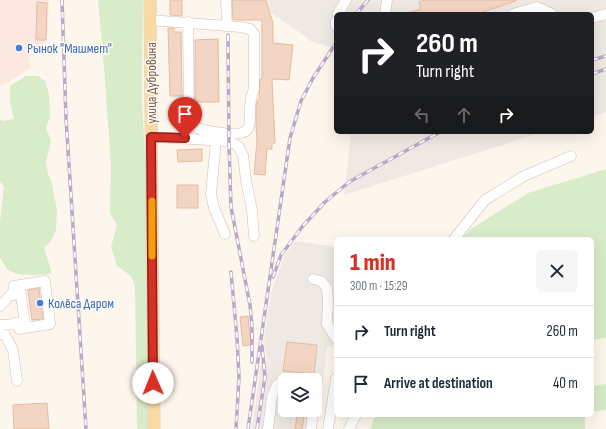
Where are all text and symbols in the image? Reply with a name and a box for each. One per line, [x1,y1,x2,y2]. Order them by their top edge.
text: 260 m [416,27,478,60]
icon: right [350,28,402,80]
place label: Рынок "Машмет" [27,40,112,57]
street label: улица Дубровина [143,42,160,124]
marker: Рынок "Машмет" [14,43,24,53]
text: Turn right [416,61,474,82]
pin [168,97,202,138]
icon: arrive [174,103,196,125]
icon: left [411,104,433,126]
icon: ahead [453,104,475,126]
icon: right [495,104,517,126]
text: 1 min [350,248,396,277]
button: close [536,250,578,292]
text: 300 m · 15:29 [350,278,408,294]
place label: Колёса Даром [48,295,114,312]
marker: Колёса Даром [35,298,45,308]
icon: right [350,321,372,343]
text: Turn right [384,322,436,341]
text: 260 m [547,322,578,341]
position arrow [132,362,174,404]
map controls [278,373,322,417]
button: layers [278,373,322,417]
icon: arrive [350,373,372,395]
text: Arrive at destination [384,374,493,393]
text: 40 m [553,374,578,393]

